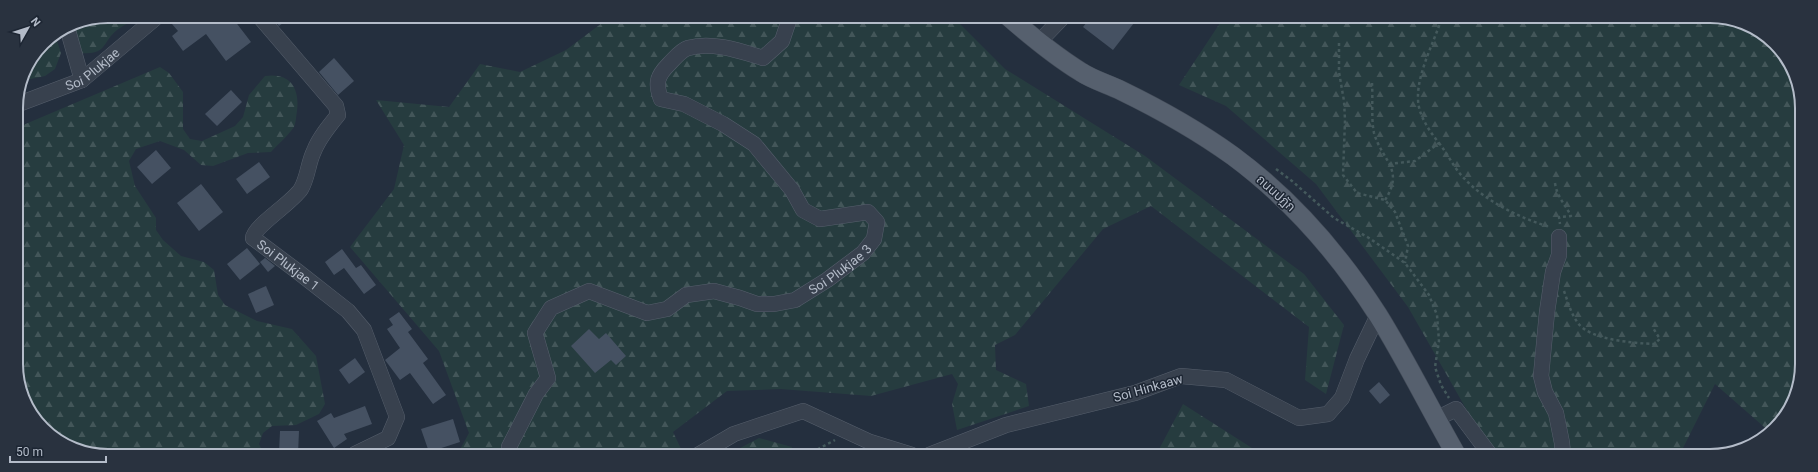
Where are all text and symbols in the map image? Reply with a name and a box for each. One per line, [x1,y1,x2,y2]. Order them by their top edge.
north arrow [8,8,48,48]
text: N [28,15,43,29]
street label: Soi Plukjae [63,44,122,93]
street label: ถนนปฏัก [1253,172,1299,214]
street label: Soi Plukjae 1 [254,236,323,293]
street label: Soi Plukjae 3 [806,241,874,297]
street label: Soi Hinkaaw [1112,371,1185,405]
scale bar [10,438,106,464]
text: 50 m [16,445,43,459]

